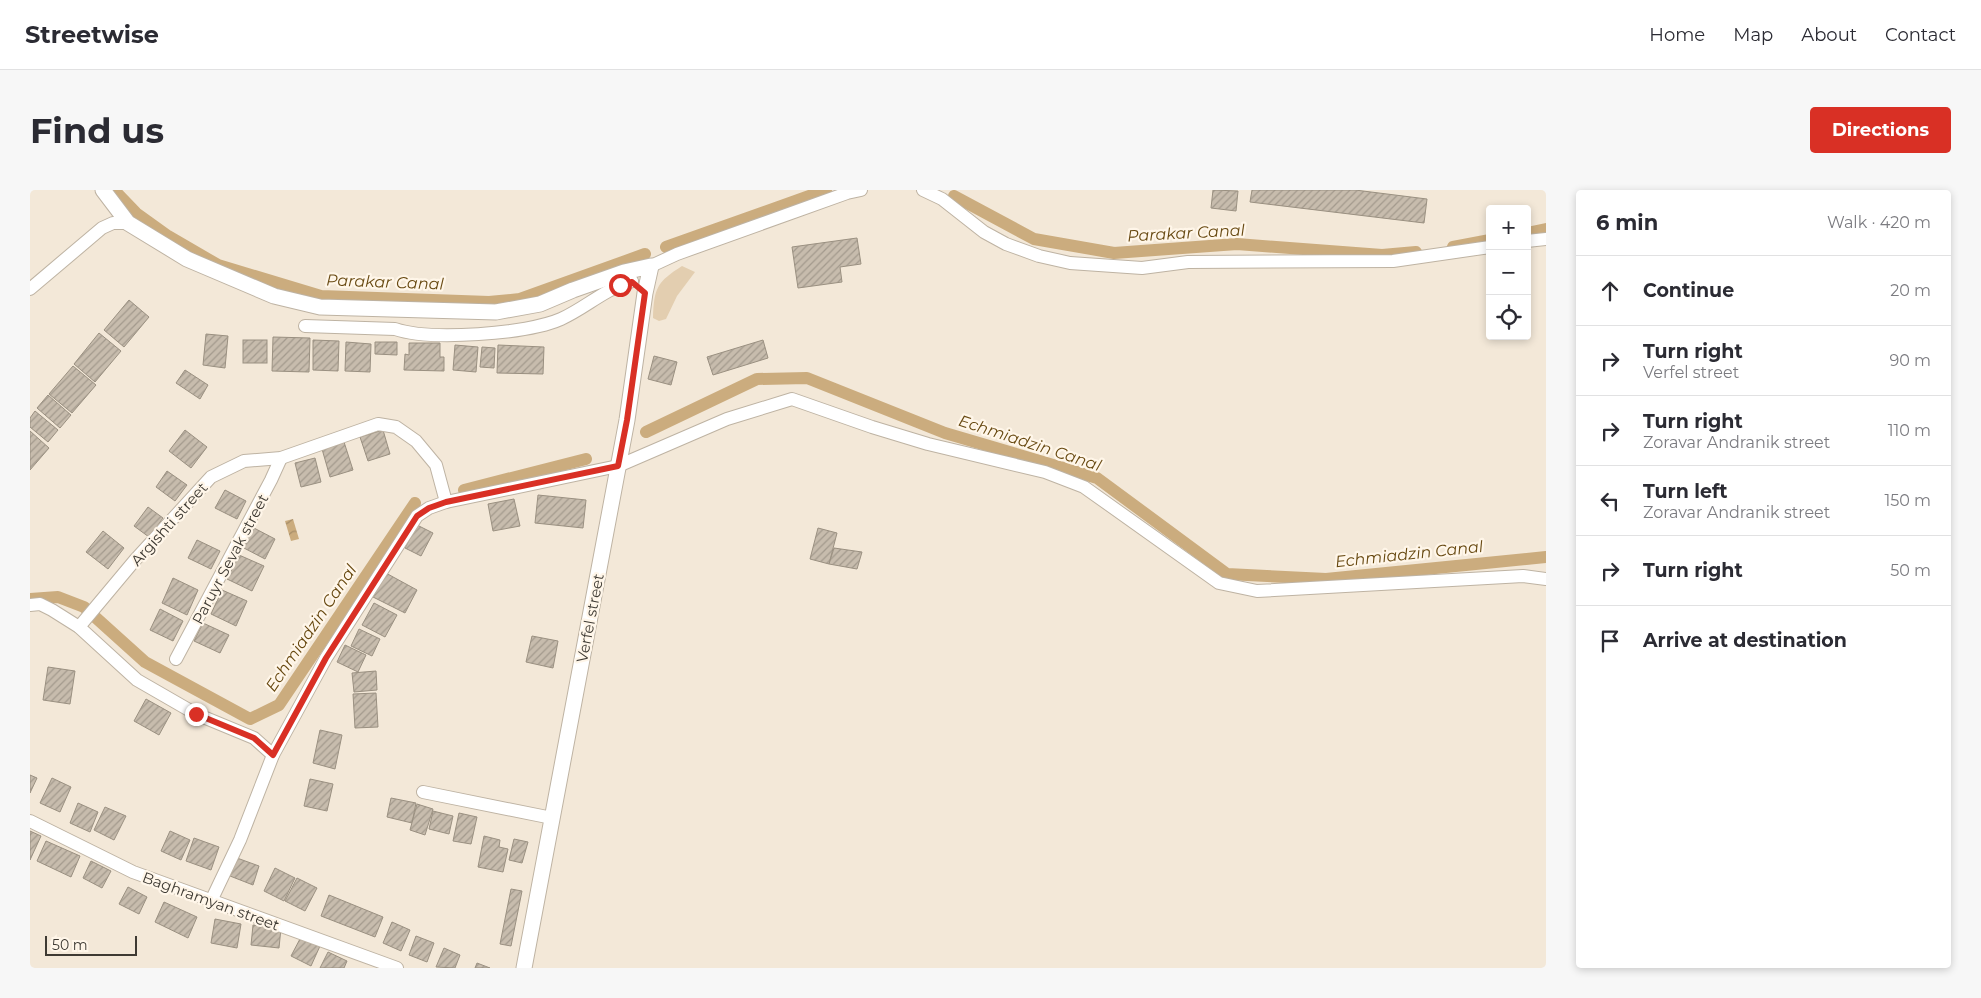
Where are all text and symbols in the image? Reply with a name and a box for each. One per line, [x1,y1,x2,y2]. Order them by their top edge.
text: Streetwise [25,20,159,49]
text: Home [1649,24,1705,46]
text: Map [1733,24,1773,46]
text: About [1801,24,1857,46]
text: Contact [1885,24,1956,46]
button: Directions [1810,107,1951,153]
text: Find us [30,109,164,152]
map controls [1486,205,1531,340]
button: + [1486,205,1531,250]
text: 6 min [1596,210,1658,235]
text: Walk · 420 m [1827,213,1931,232]
water label: Parakar Canal [1127,220,1246,246]
button: − [1486,250,1531,295]
water label: Parakar Canal [326,270,445,294]
route start [609,274,632,297]
icon: ahead [1596,277,1624,305]
text: Continue [1643,279,1734,302]
text: 20 m [1890,281,1931,300]
button: locate [1486,295,1531,340]
text: Turn right [1643,340,1743,363]
icon: right [1596,347,1624,375]
text: 90 m [1889,351,1931,370]
text: Verfel street [1643,363,1739,382]
text: Turn right [1643,410,1743,433]
water label: Echmiadzin Canal [956,411,1104,475]
icon: right [1596,417,1624,445]
text: 110 m [1888,421,1931,440]
text: Zoravar Andranik street [1643,433,1830,452]
street label: Argishti street [127,478,211,570]
text: Turn left [1643,480,1728,503]
icon: left [1596,487,1624,515]
street label: Paruyr Sevak street [188,491,272,627]
text: 150 m [1884,491,1931,510]
text: Zoravar Andranik street [1643,503,1830,522]
water label: Echmiadzin Canal [1334,537,1485,571]
icon: right [1596,557,1624,585]
text: Turn right [1643,559,1743,582]
water label: Echmiadzin Canal [262,560,361,695]
text: 50 m [1890,561,1931,580]
street label: Verfel street [572,572,608,664]
icon: arrive [1596,627,1624,655]
text: Arrive at destination [1643,629,1847,652]
route end [185,703,208,726]
street label: Baghramyan street [140,867,282,935]
scale bar [45,933,138,956]
text: 50 m [52,936,88,954]

